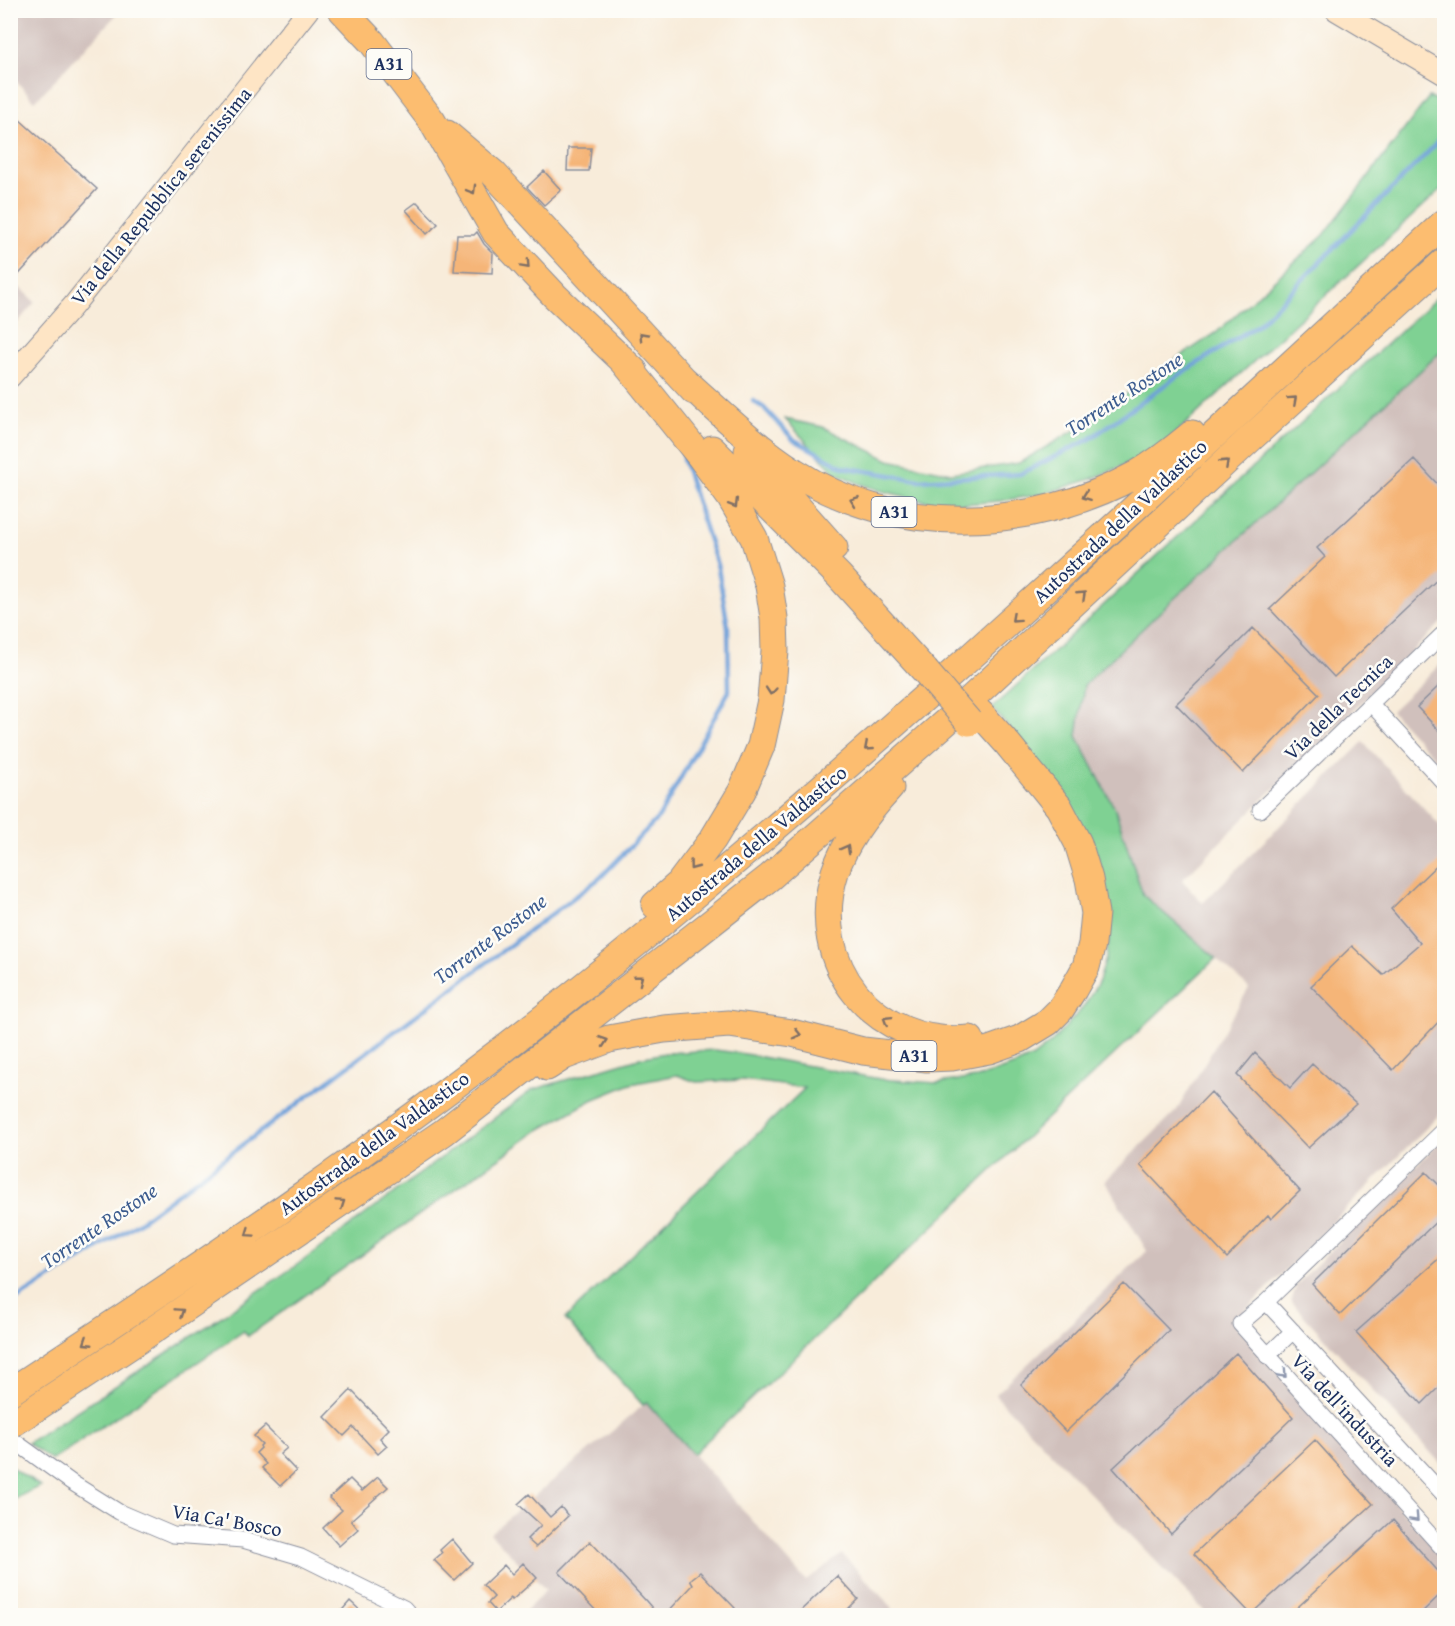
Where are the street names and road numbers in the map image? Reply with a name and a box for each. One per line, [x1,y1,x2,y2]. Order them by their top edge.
road number: A31 [366,49,412,79]
street label: Via della Repubblica serenissima [63,80,258,311]
street label: Autostrada della Valdastico [1026,432,1213,609]
road number: A31 [872,497,916,527]
street label: Via della Tecnica [1277,647,1399,766]
street label: Autostrada della Valdastico [659,758,853,927]
road number: A31 [892,1041,936,1071]
street label: Autostrada della Valdastico [272,1064,475,1222]
street label: Via dell'industria [1285,1347,1406,1473]
street label: Via Ca' Bosco [170,1496,284,1543]

